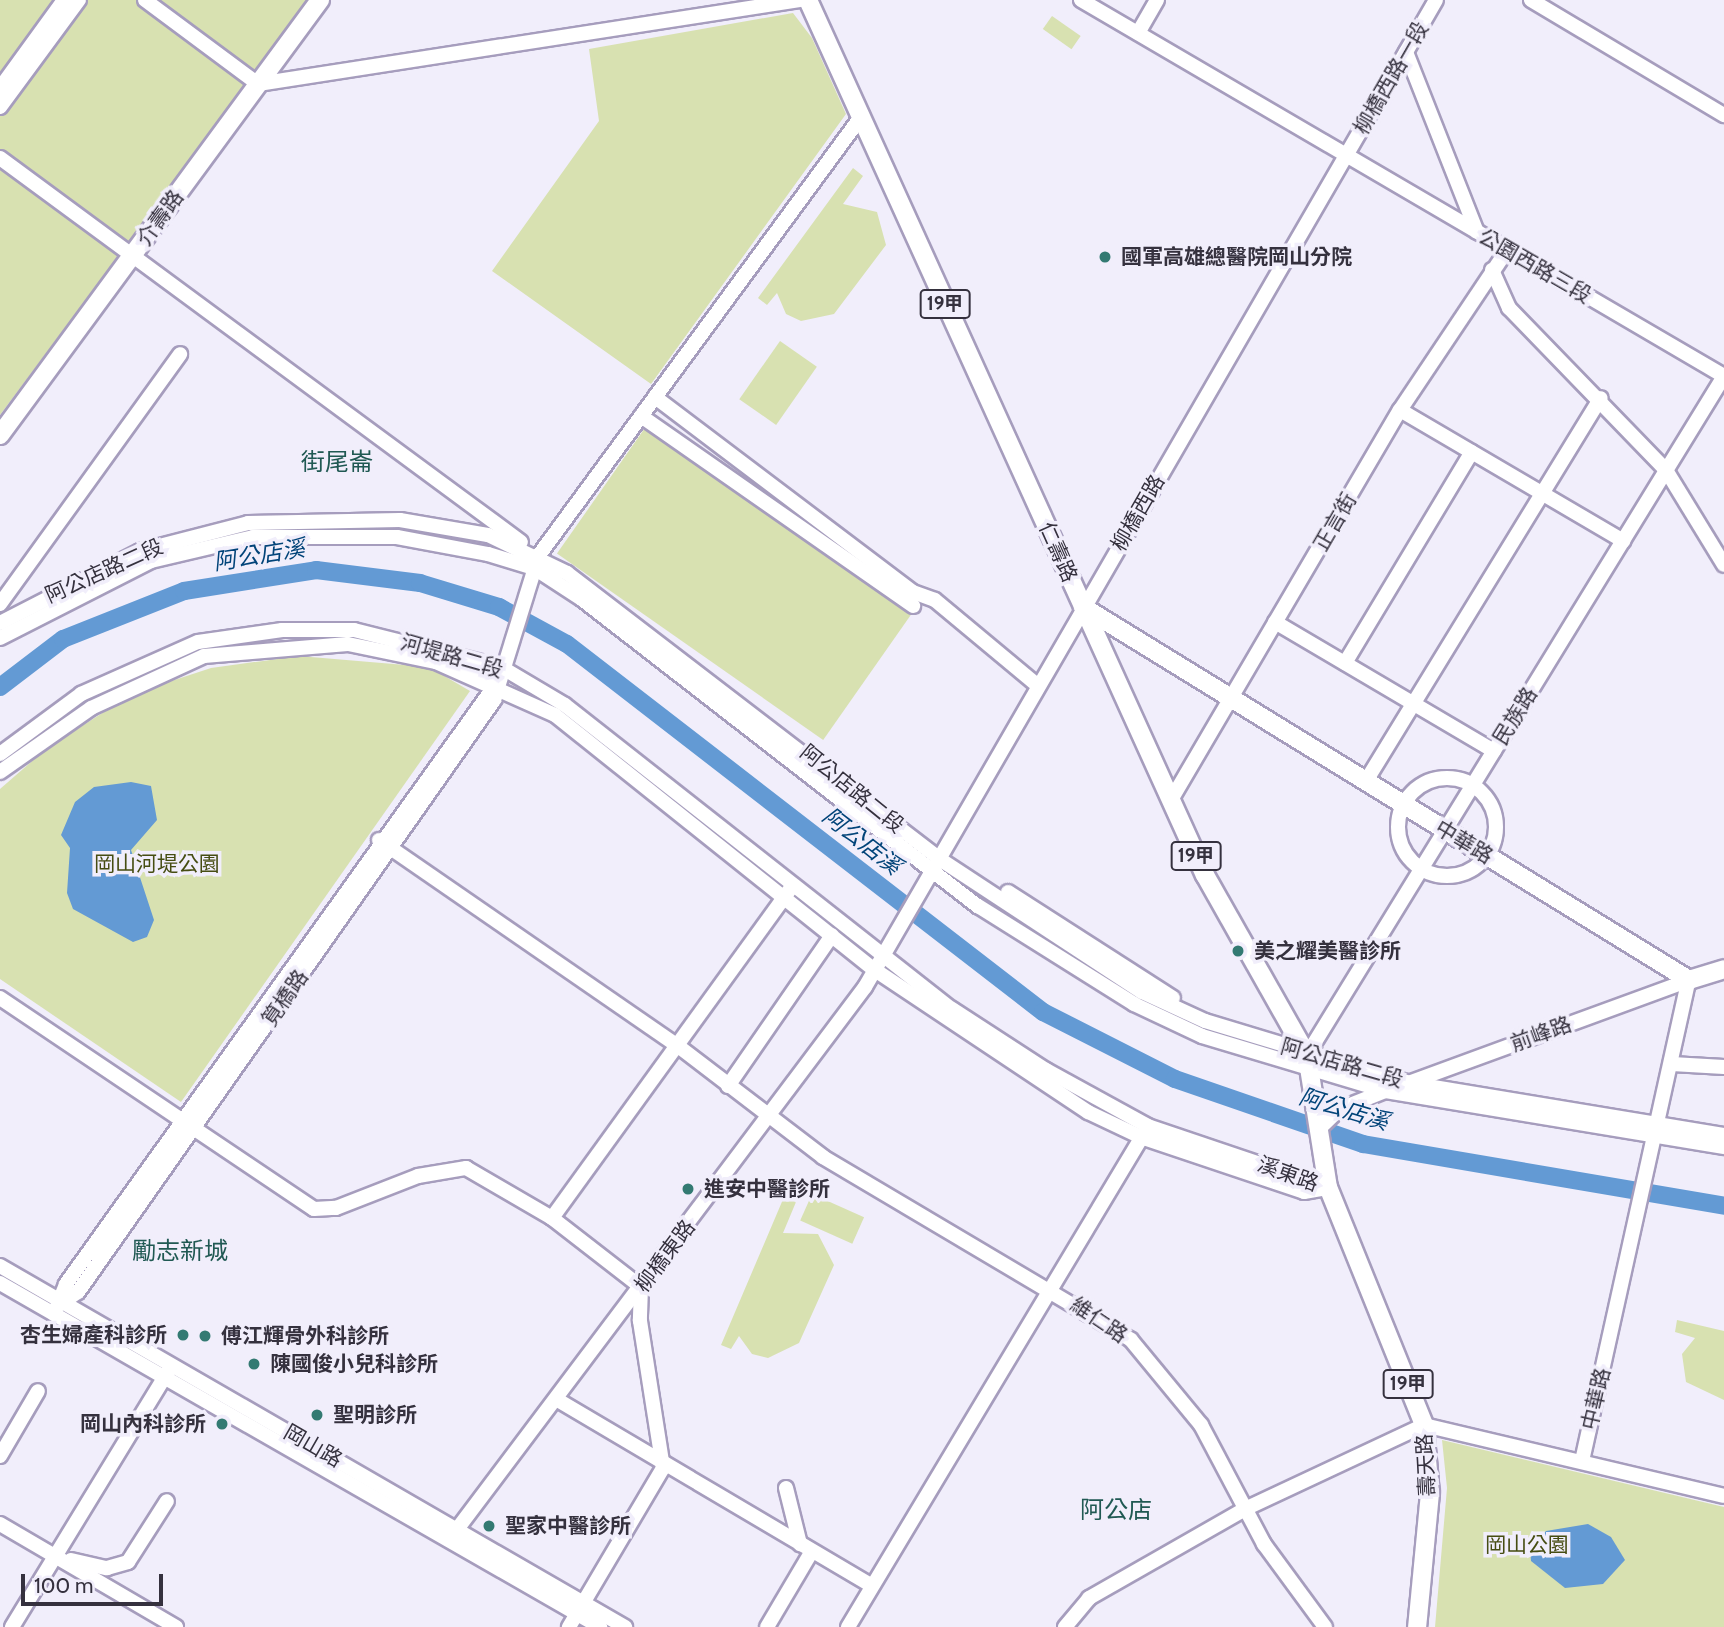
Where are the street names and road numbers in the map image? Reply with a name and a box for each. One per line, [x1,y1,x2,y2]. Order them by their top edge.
street label: 柳橋西路一段 [1349,17,1433,139]
street label: 介壽路 [131,185,189,251]
street label: 公園西路三段 [1474,224,1596,308]
road number: 19甲 [919,288,971,320]
street label: 柳橋西路 [1106,470,1170,556]
street label: 正言街 [1308,488,1362,556]
street label: 仁壽路 [1034,518,1082,586]
street label: 阿公店路二段 [41,534,167,608]
street label: 河堤路二段 [398,629,506,683]
street label: 民族路 [1488,683,1542,749]
street label: 阿公店路二段 [795,740,909,838]
street label: 中華路 [1431,815,1497,869]
road number: 19甲 [1170,841,1222,872]
street label: 筧橋路 [257,965,313,1031]
street label: 前峰路 [1507,1011,1575,1057]
street label: 阿公店路二段 [1278,1034,1406,1092]
street label: 溪東路 [1254,1151,1322,1197]
street label: 柳橋東路 [630,1215,700,1297]
street label: 維仁路 [1066,1292,1132,1348]
street label: 中華路 [1577,1365,1615,1433]
road number: 19甲 [1382,1368,1434,1400]
street label: 岡山路 [279,1419,347,1473]
street label: 壽天路 [1412,1433,1440,1497]

